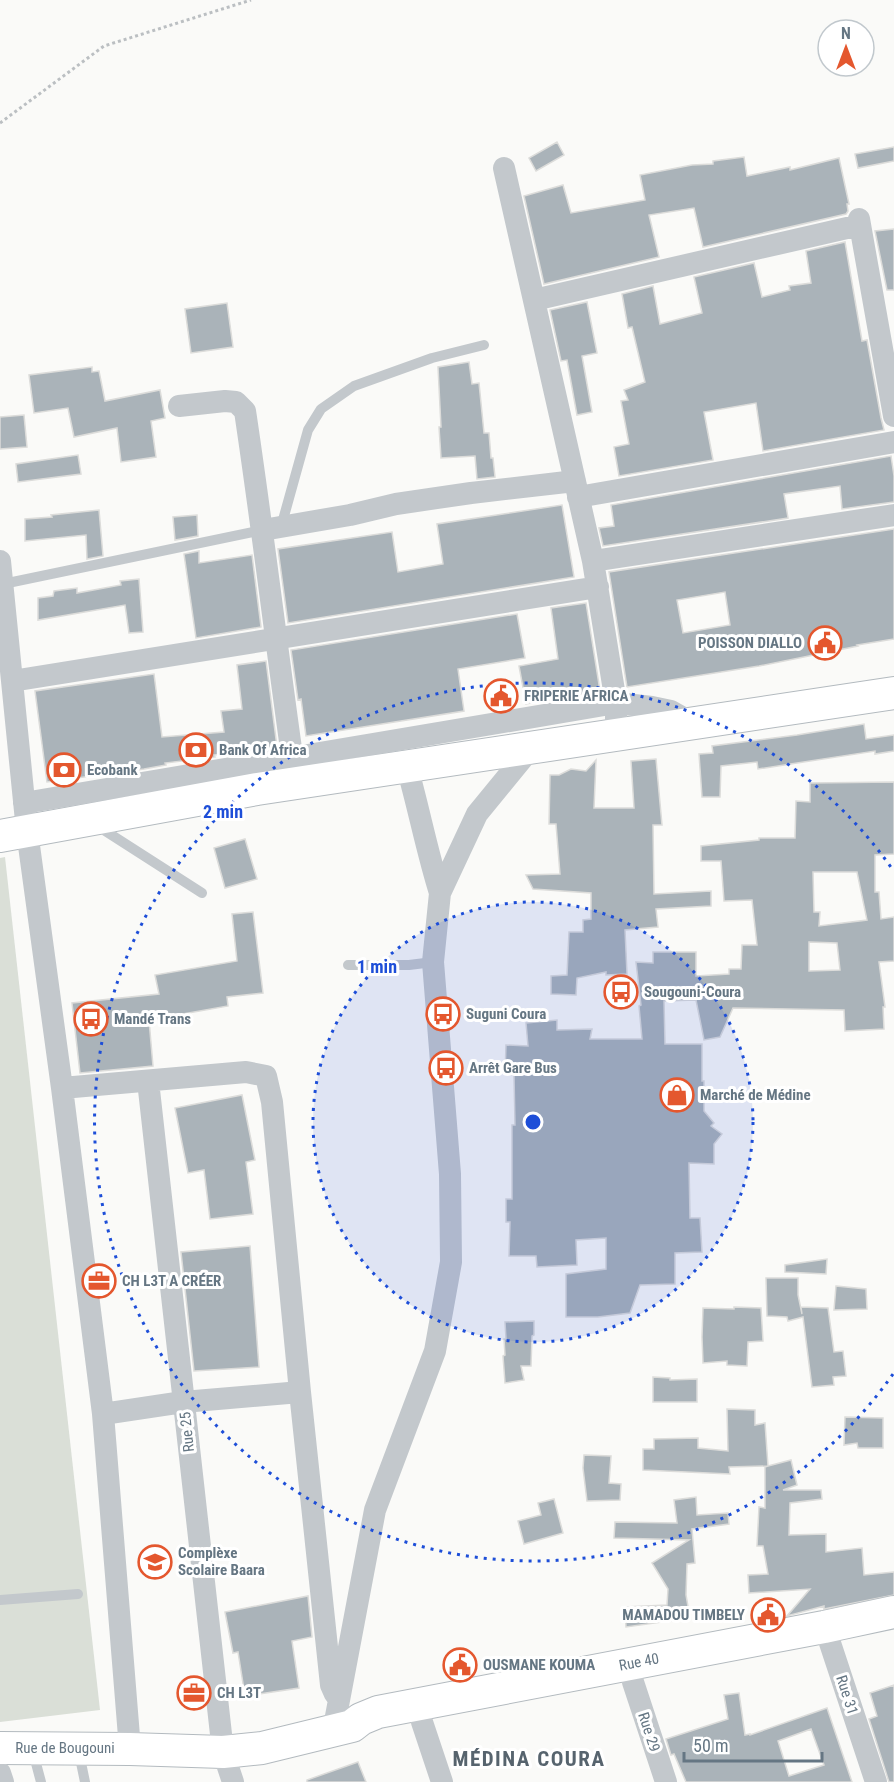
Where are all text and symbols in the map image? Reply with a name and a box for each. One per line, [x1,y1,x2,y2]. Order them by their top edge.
north arrow [816,18,876,78]
text: N [841,24,851,43]
public building icon: POISSON DIALLO [807,625,843,661]
place label: POISSON DIALLO [698,634,802,652]
public building icon: FRIPERIE AFRICA [483,678,519,714]
place label: FRIPERIE AFRICA [524,687,629,705]
bank icon: Bank Of Africa [178,732,214,768]
place label: Bank Of Africa [219,741,307,759]
bank icon: Ecobank [46,752,82,788]
place label: Ecobank [87,761,138,779]
text: 2 min [203,801,243,822]
text: 1 min [357,956,397,977]
bus stop icon: Sougouni-Coura [603,974,639,1010]
place label: Sougouni-Coura [644,983,741,1001]
bus stop icon: Suguni Coura [425,996,461,1032]
bus stop icon: Mandé Trans [73,1001,109,1037]
place label: Suguni Coura [466,1005,546,1023]
place label: Mandé Trans [114,1010,191,1028]
bus stop icon: Arrêt Gare Bus [428,1050,464,1086]
place label: Arrêt Gare Bus [469,1059,557,1077]
shop icon: Marché de Médine [659,1077,695,1113]
place label: Marché de Médine [700,1086,811,1104]
centre of rings [523,1112,543,1132]
office icon: CH L3T A CRÉER [81,1263,117,1299]
place label: CH L3T A CRÉER [122,1272,221,1290]
street label: Rue 25 [176,1411,198,1453]
school or university icon: Complèxe Scolaire Baara [137,1544,173,1580]
place label: Complèxe Scolaire Baara [178,1544,265,1579]
public building icon: MAMADOU TIMBELY [750,1597,786,1633]
place label: MAMADOU TIMBELY [622,1606,746,1624]
public building icon: OUSMANE KOUMA [442,1647,478,1683]
street label: Rue 40 [617,1649,661,1675]
place label: OUSMANE KOUMA [483,1656,595,1674]
street label: Rue 31 [832,1673,862,1717]
office icon: CH L3T [176,1675,212,1711]
place label: CH L3T [217,1684,261,1702]
street label: Rue 29 [634,1710,664,1754]
scale bar [684,1725,822,1763]
text: 50 m [693,1735,728,1756]
street label: Rue de Bougouni [15,1739,115,1757]
district label: MÉDINA COURA [453,1747,605,1771]

